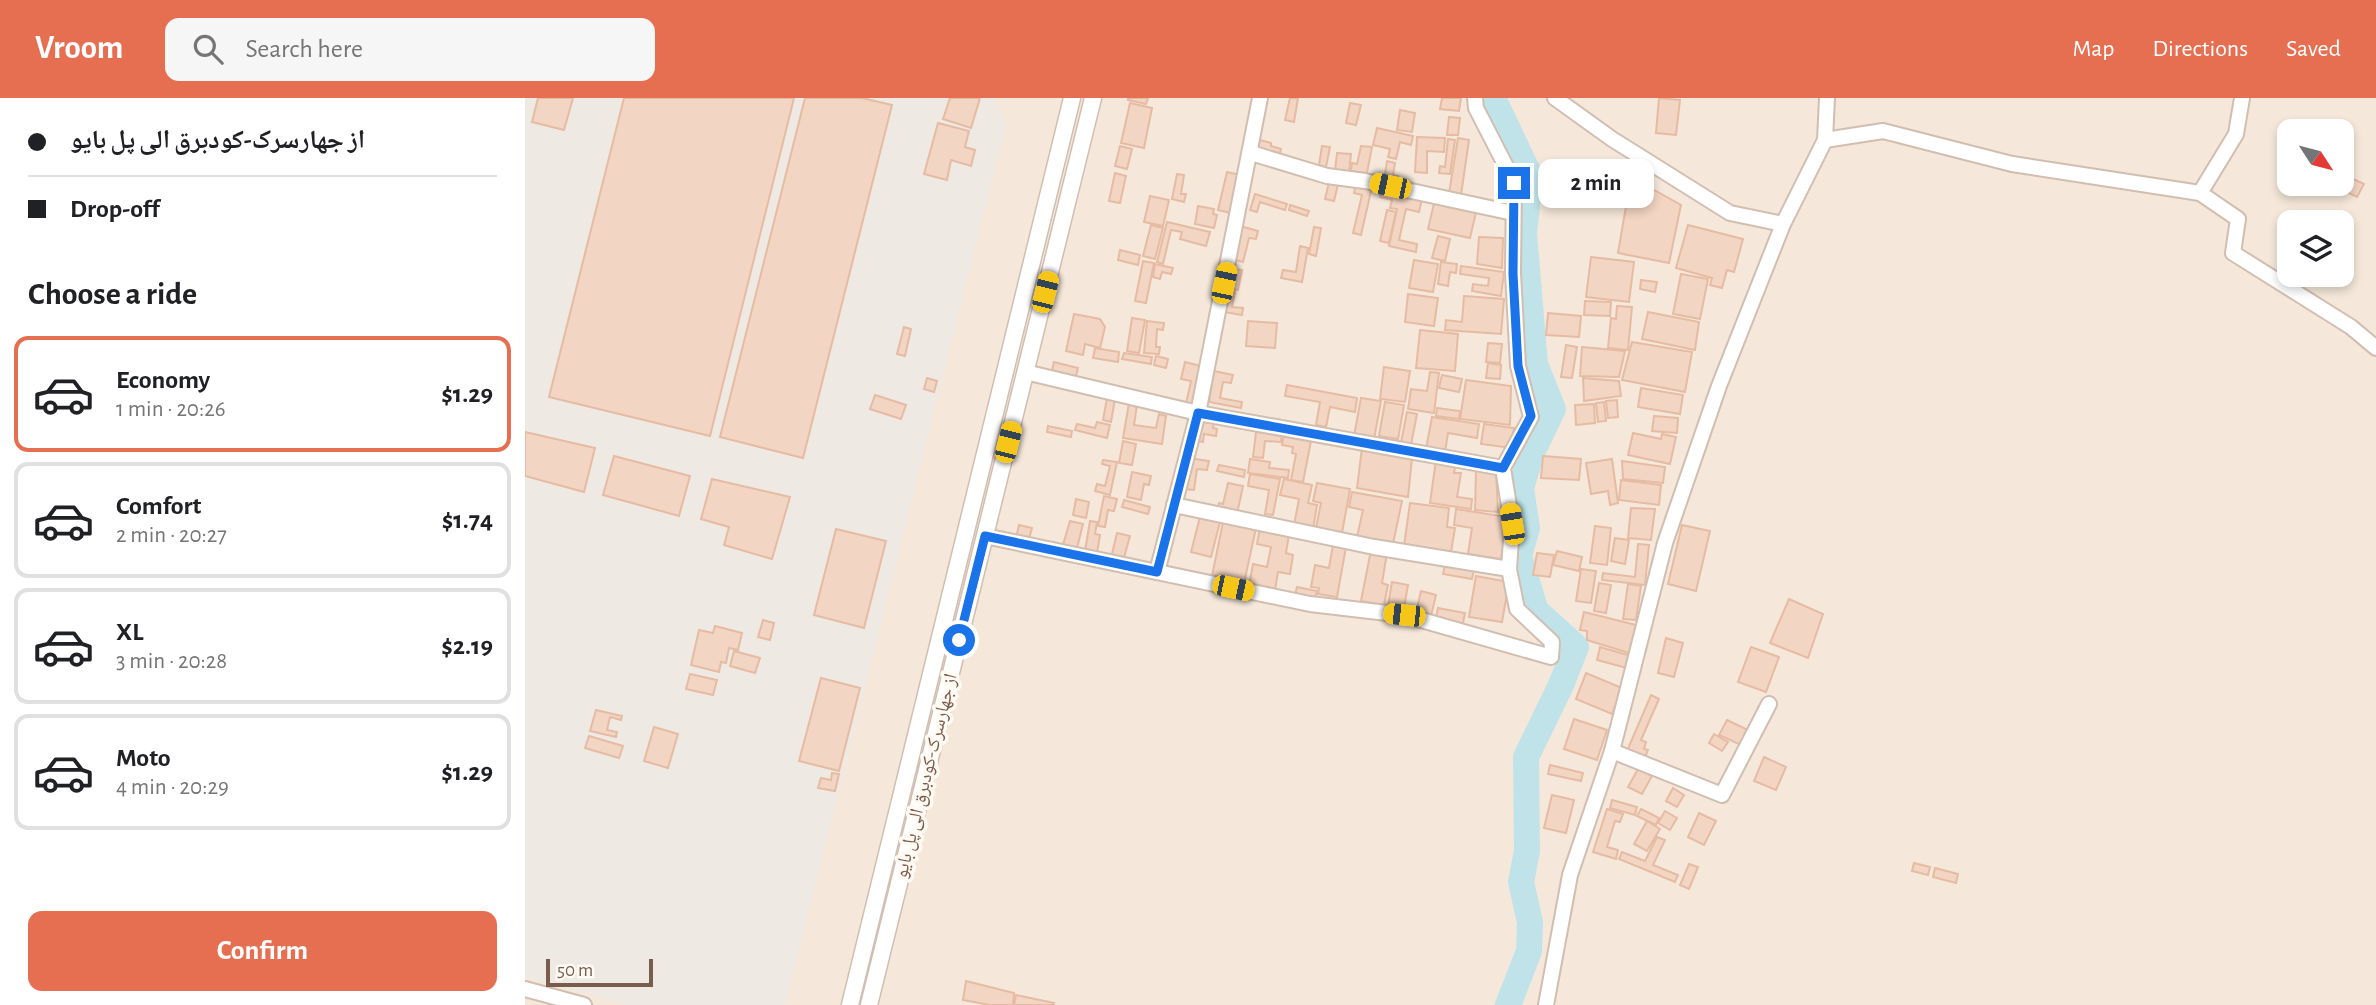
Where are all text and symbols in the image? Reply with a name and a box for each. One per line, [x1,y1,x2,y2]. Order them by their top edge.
search box [165,18,655,81]
icon: search [189,30,227,68]
text: Vroom [35,32,123,65]
text: Search here [245,36,363,62]
text: Map [2072,37,2114,61]
text: Directions [2152,37,2248,61]
text: Saved [2286,37,2341,61]
north arrow [2277,119,2354,196]
map controls [2277,119,2354,287]
text: از جهارسرک-کودبرق الی پل بایو [70,127,365,153]
callout: 2 min [1539,158,1654,208]
route end [1498,167,1530,199]
car [1368,171,1413,201]
text: 2 min [1570,172,1622,195]
text: Drop-off [70,196,159,222]
button: layers [2277,210,2354,287]
car [1210,260,1239,306]
car [1030,269,1061,315]
text: Choose a ride [28,278,197,310]
icon: car [32,363,95,426]
text: Economy [116,367,210,393]
text: $1.29 [441,381,493,407]
text: 1 min · 20:26 [116,398,226,421]
car [993,419,1024,465]
icon: car [32,489,95,552]
text: Comfort [116,493,201,519]
car [1499,502,1526,546]
text: $1.74 [442,507,493,533]
text: 2 min · 20:27 [116,524,227,547]
car [1211,573,1256,603]
car [1383,602,1426,628]
icon: car [32,615,95,678]
text: XL [116,619,143,645]
route start [943,624,975,656]
text: $2.19 [441,633,493,659]
text: 3 min · 20:28 [116,650,227,673]
street label: از جهارسرک-کودبرق الی پل بایو [891,672,962,881]
icon: car [32,741,95,804]
text: Moto [116,745,171,771]
text: $1.29 [441,759,493,785]
text: 4 min · 20:29 [116,776,229,799]
button: Confirm [28,911,497,991]
scale bar [546,956,653,988]
text: 50 m [557,961,593,980]

